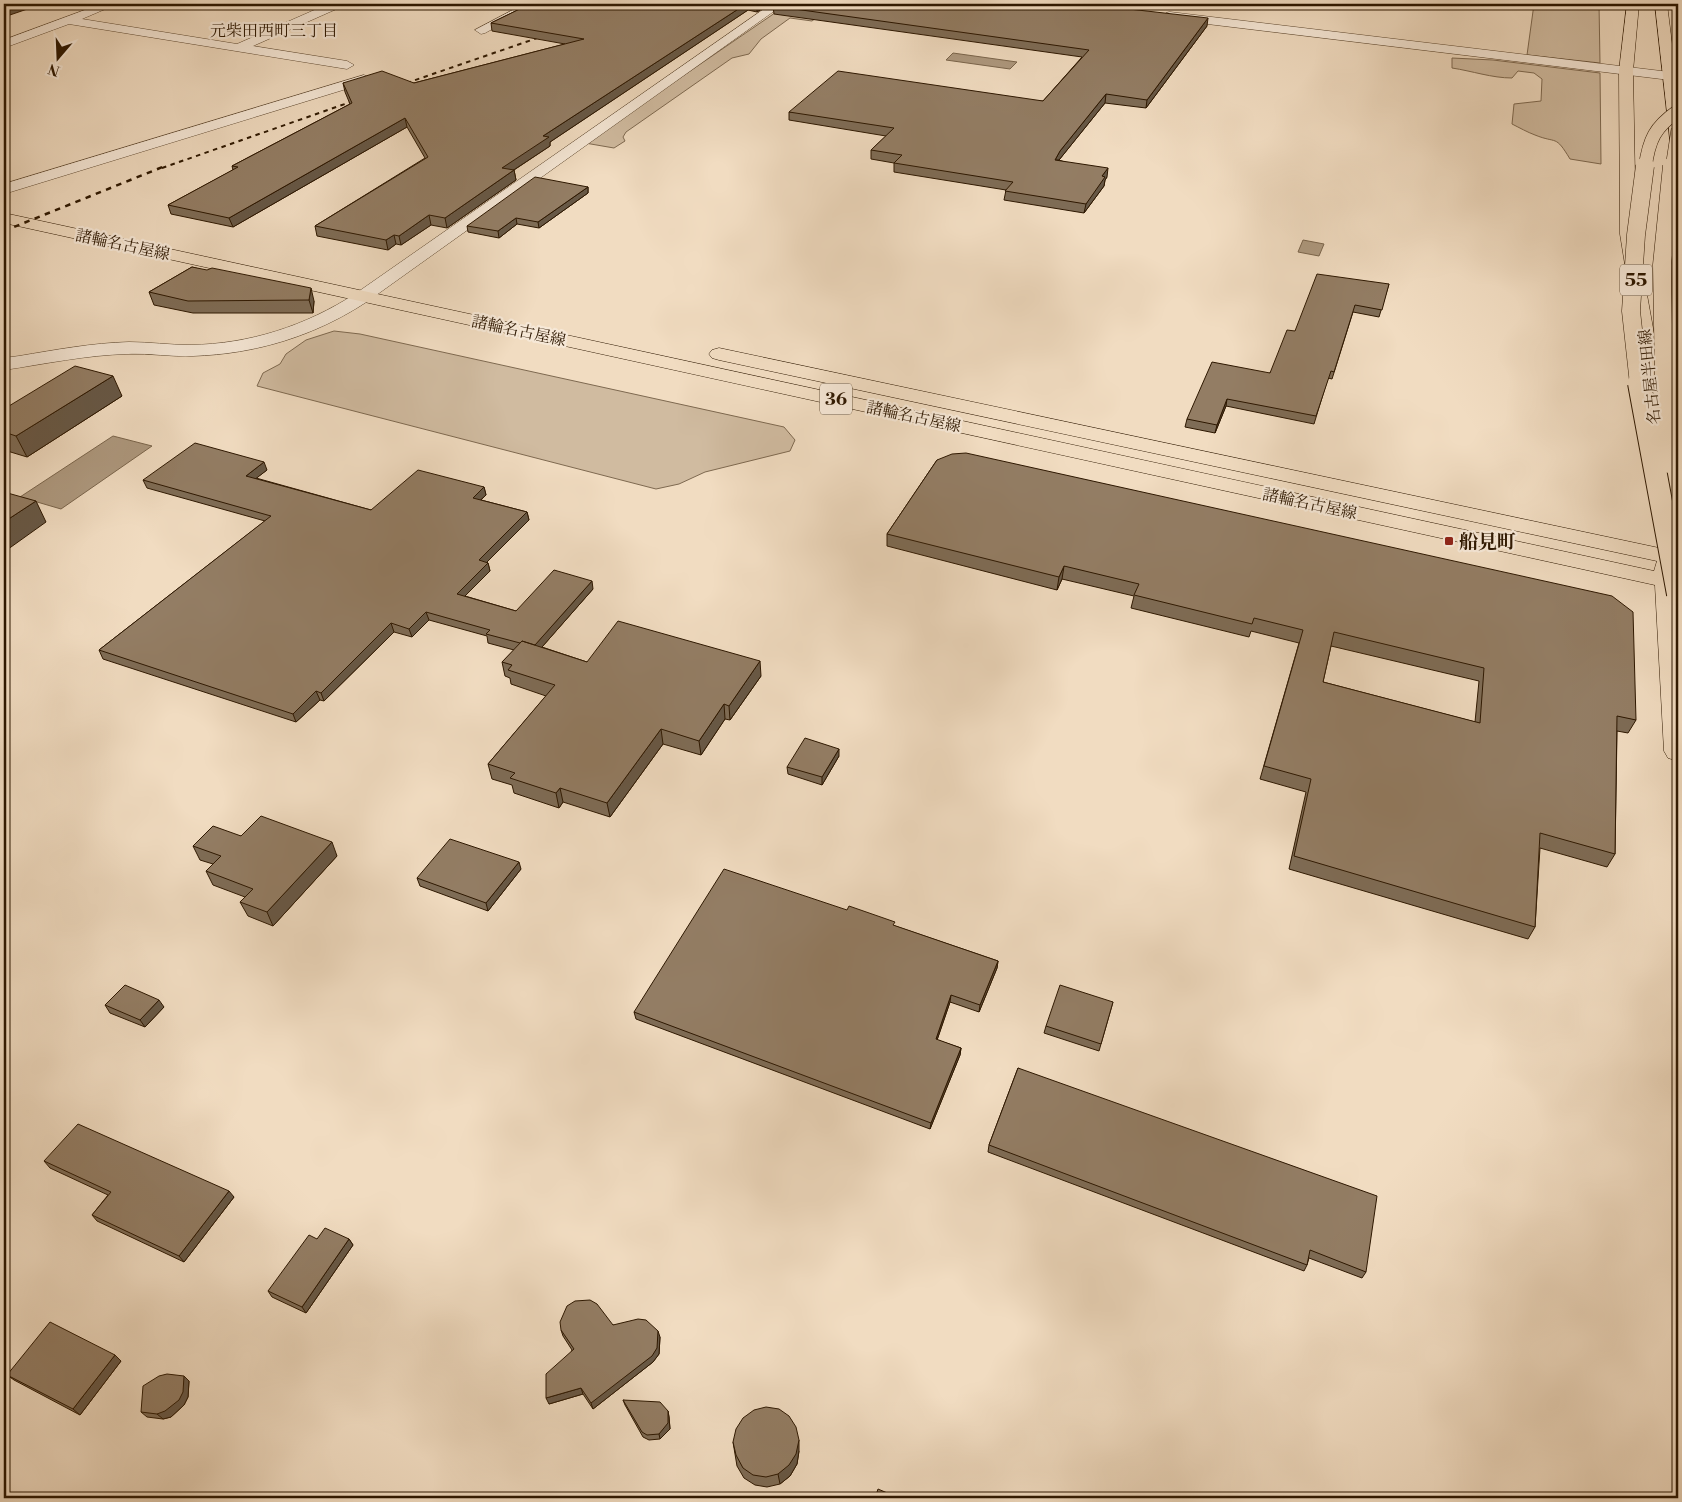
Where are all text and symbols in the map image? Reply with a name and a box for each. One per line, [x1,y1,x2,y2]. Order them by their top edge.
district label: 元柴田西町三丁目 [210,21,338,41]
north arrow [32,32,82,82]
text: N [46,59,62,80]
street label: 諸輪名古屋線 [74,225,172,265]
road number: 55 [1620,264,1652,296]
street label: 諸輪名古屋線 [470,311,568,351]
street label: 名古屋半田線 [1635,328,1665,426]
road number: 36 [820,384,852,414]
street label: 諸輪名古屋線 [865,397,963,437]
street label: 諸輪名古屋線 [1261,484,1359,524]
place label: 船見町 [1459,530,1516,554]
marker: 船見町 [1443,535,1455,547]

